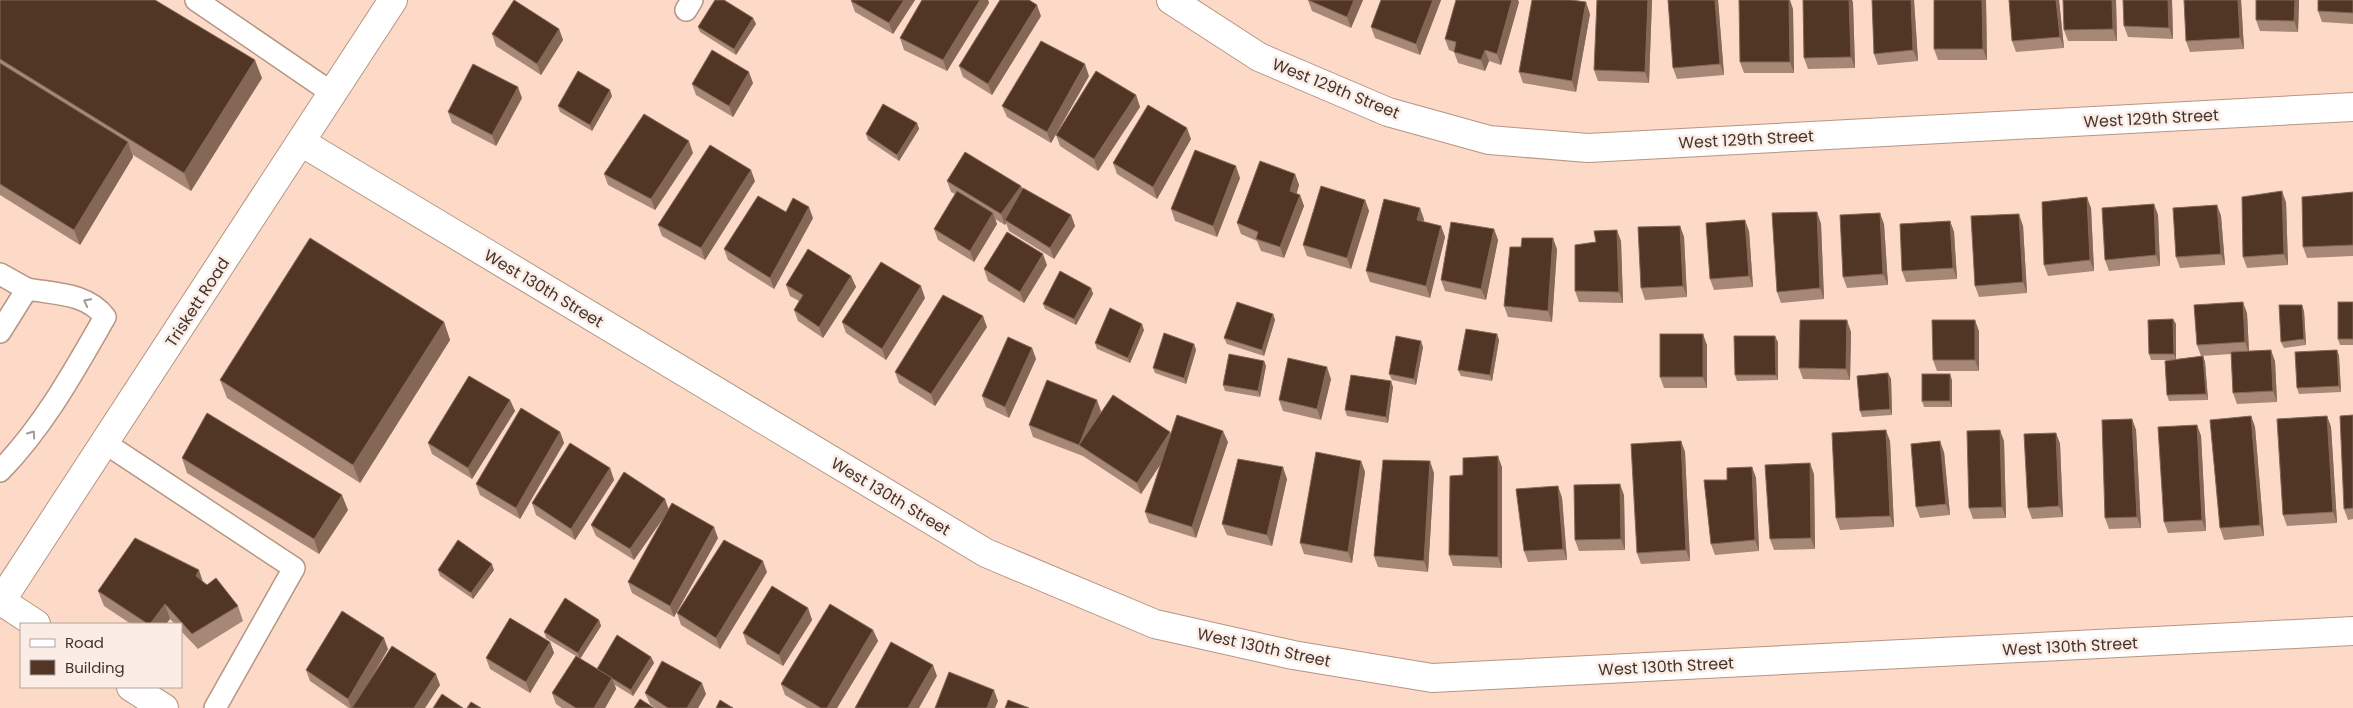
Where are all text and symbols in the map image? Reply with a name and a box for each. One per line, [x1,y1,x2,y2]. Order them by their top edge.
street label: West 129th Street [1269,52,1403,125]
street label: West 129th Street [2083,103,2219,134]
street label: West 129th Street [1678,124,1814,155]
street label: West 130th Street [480,244,608,333]
street label: Triskett Road [160,253,235,352]
one-way arrow [83,298,92,308]
one-way arrow [26,431,35,440]
street label: West 130th Street [827,452,955,541]
street label: West 130th Street [1195,622,1333,673]
legend [20,623,182,688]
street label: West 130th Street [2002,631,2139,662]
text: Road [65,632,104,653]
street label: West 130th Street [1598,651,1735,682]
text: Building [65,657,125,678]

